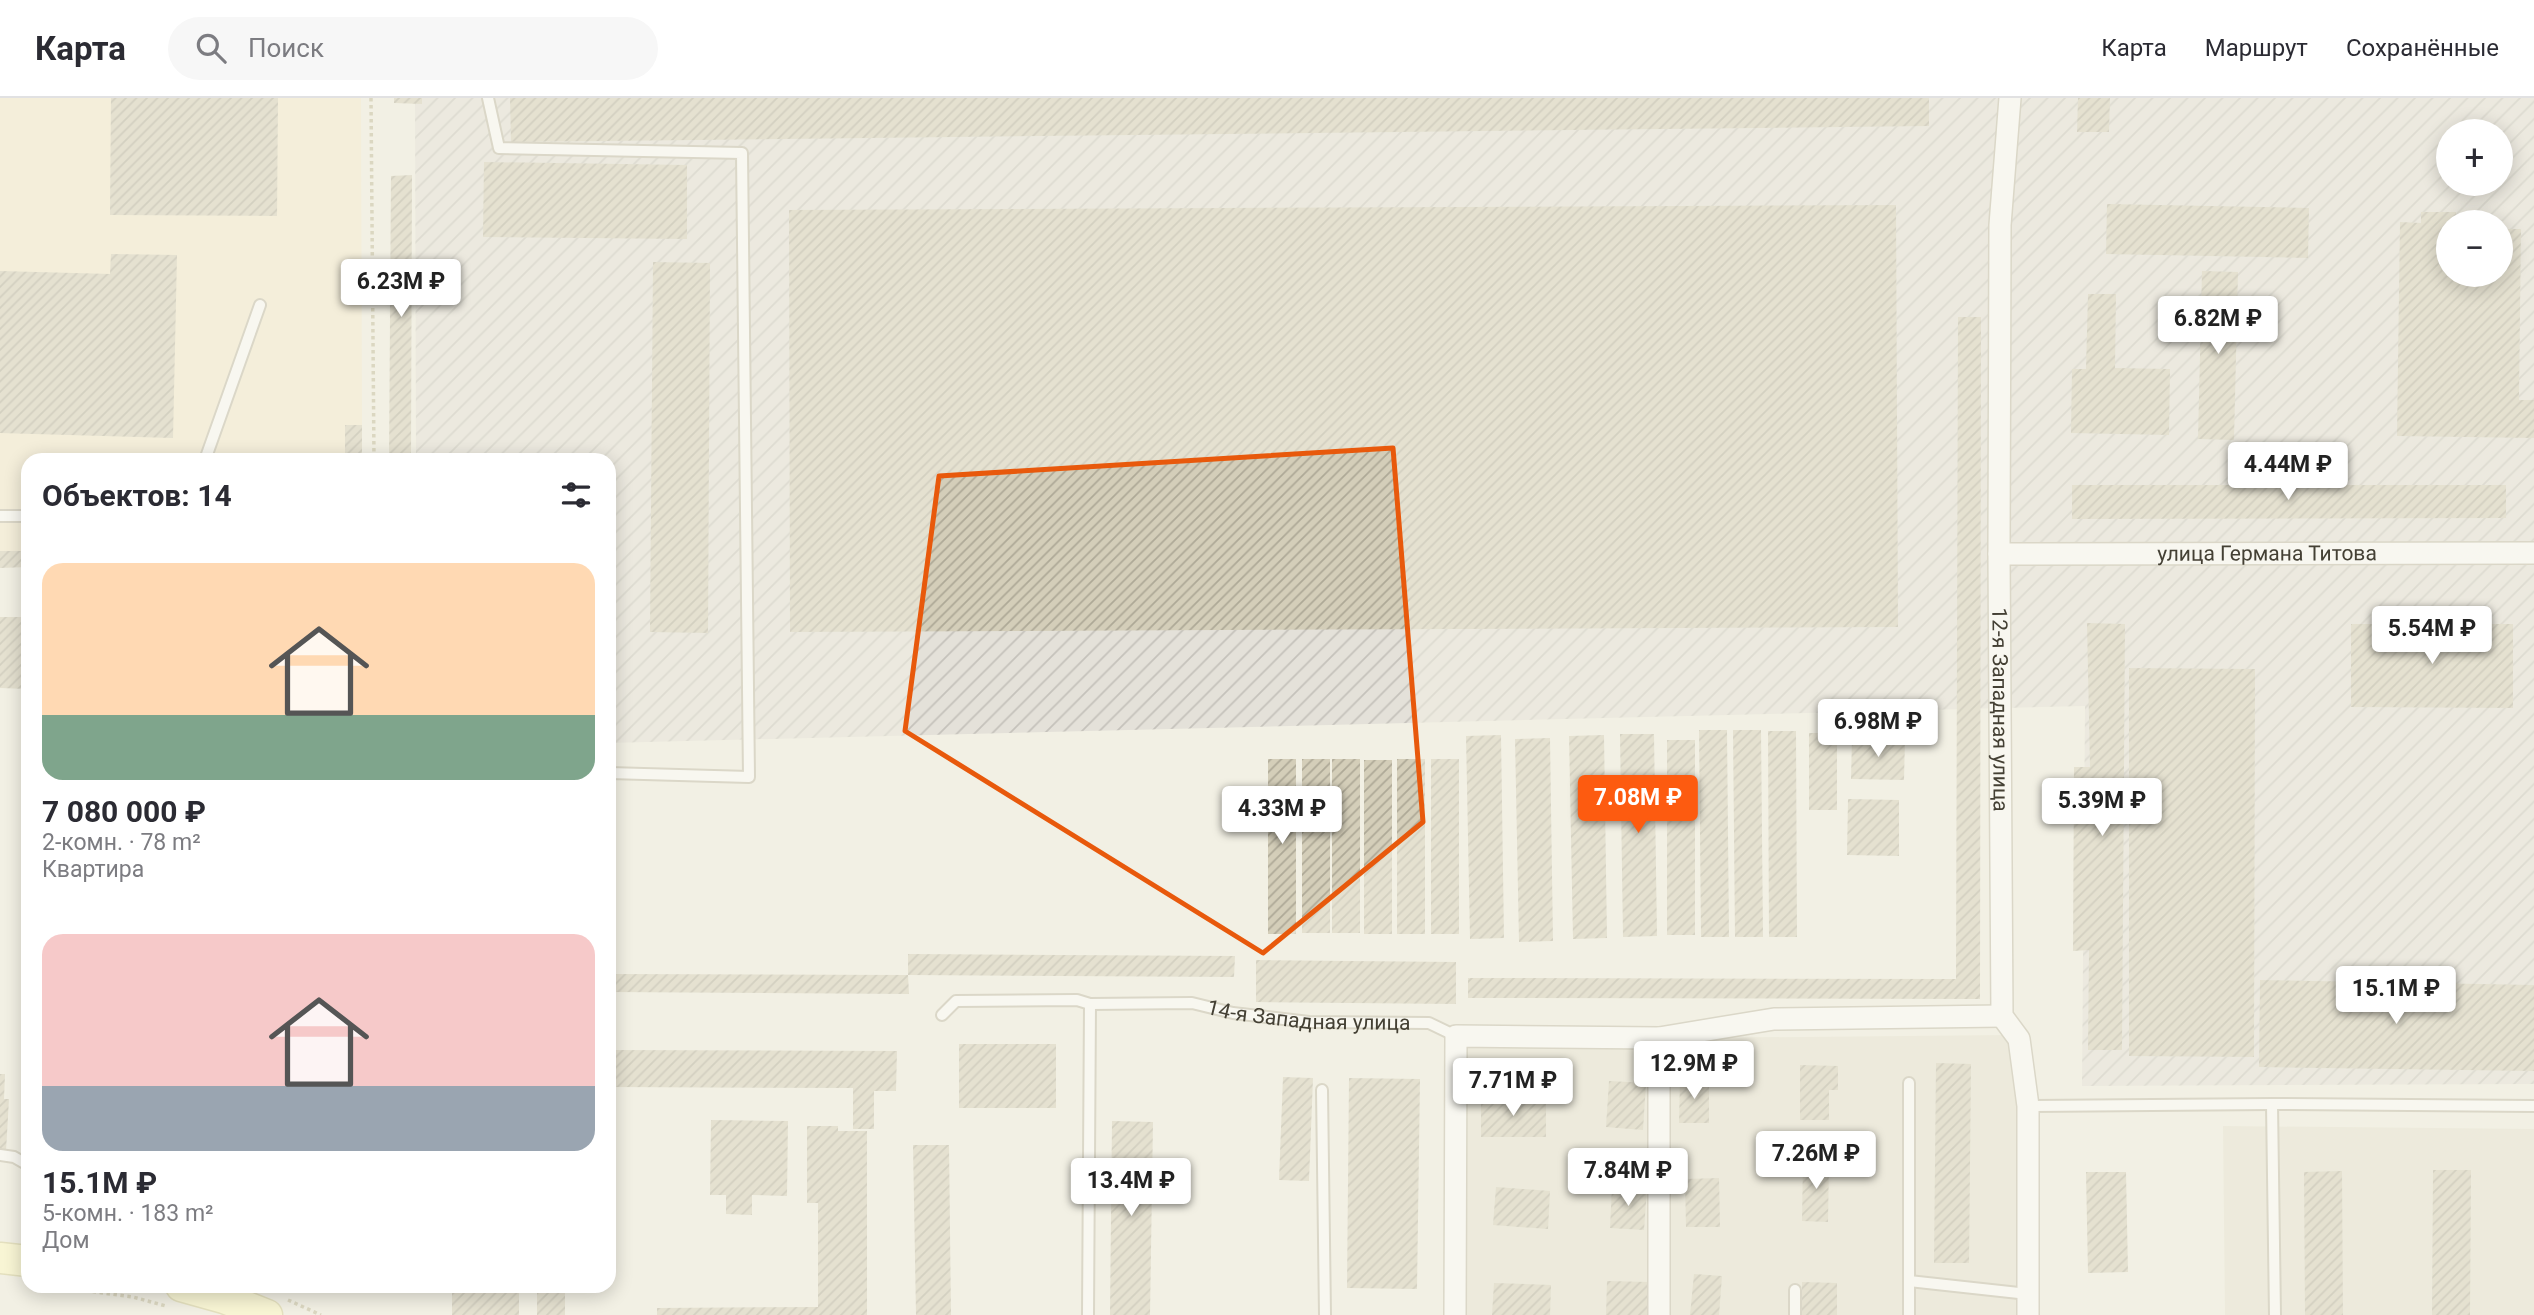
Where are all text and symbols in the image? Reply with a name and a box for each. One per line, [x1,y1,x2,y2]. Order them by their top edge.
search box [168,17,658,80]
text: Карта [35,29,126,68]
icon: search [192,29,230,67]
text: Поиск [248,33,324,63]
text: Карта [2101,34,2167,62]
text: Маршрут [2205,34,2308,62]
text: Сохранённые [2346,34,2499,62]
map controls [2436,119,2513,287]
button: + [2436,119,2513,196]
button: − [2436,210,2513,287]
pin: 6.23M ₽ [336,260,466,319]
text: 6.23M ₽ [357,268,445,295]
pin: 6.82M ₽ [2153,296,2283,356]
text: 6.82M ₽ [2174,305,2262,332]
pin: 4.44M ₽ [2223,442,2353,502]
text: 4.44M ₽ [2244,451,2332,478]
icon: filters [557,476,595,514]
text: Объектов: 14 [42,478,232,513]
street label: улица Германа Титова [2157,541,2377,566]
pin: 5.54M ₽ [2367,606,2497,666]
street label: 12-я Западная улица [1987,607,2013,812]
icon: home [256,608,382,734]
text: 5.54M ₽ [2388,615,2476,642]
pin: 6.98M ₽ [1813,700,1943,759]
text: 6.98M ₽ [1834,708,1922,735]
pin: 7.08M ₽ [1573,776,1703,835]
pin: 5.39M ₽ [2037,778,2167,838]
text: 7.08M ₽ [1594,784,1682,811]
pin: 4.33M ₽ [1217,786,1347,846]
text: 5.39M ₽ [2058,787,2146,814]
text: 7 080 000 ₽ [42,794,206,829]
text: 4.33M ₽ [1238,795,1326,822]
text: 2-комн. · 78 m² [42,829,201,856]
text: Квартира [42,856,144,883]
pin: 15.1M ₽ [2331,967,2461,1026]
text: 15.1M ₽ [2352,975,2440,1002]
icon: home [256,979,382,1105]
street label: 14-я Западная улица [1205,995,1411,1035]
pin: 12.9M ₽ [1629,1042,1759,1101]
text: 12.9M ₽ [1650,1050,1738,1077]
pin: 7.71M ₽ [1448,1058,1578,1118]
text: 7.71M ₽ [1469,1067,1557,1094]
pin: 7.26M ₽ [1751,1132,1881,1191]
text: 7.26M ₽ [1772,1140,1860,1167]
pin: 7.84M ₽ [1563,1148,1693,1208]
text: 7.84M ₽ [1584,1157,1672,1184]
pin: 13.4M ₽ [1066,1158,1196,1218]
text: 15.1M ₽ [42,1165,157,1200]
text: 13.4M ₽ [1087,1167,1175,1194]
text: 5-комн. · 183 m² [42,1200,214,1227]
text: Дом [42,1227,89,1254]

